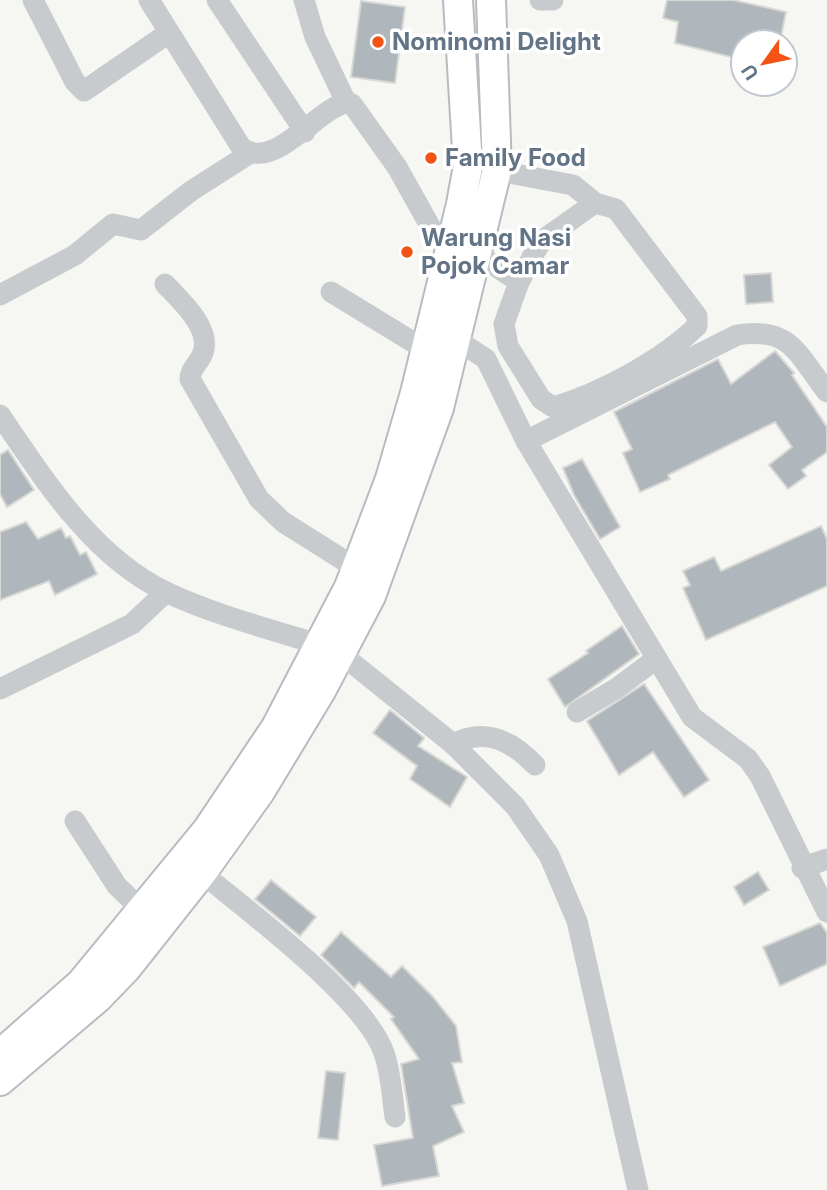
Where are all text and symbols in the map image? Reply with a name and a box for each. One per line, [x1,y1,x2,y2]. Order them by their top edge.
place label: Nominomi Delight [392,27,601,56]
north arrow [729,28,799,98]
marker: Nominomi Delight [370,34,386,50]
text: U [737,60,764,84]
place label: Family Food [445,143,586,172]
marker: Family Food [423,150,439,166]
place label: Warung Nasi Pojok Camar [421,223,571,280]
marker: Warung Nasi Pojok Camar [399,244,415,260]

